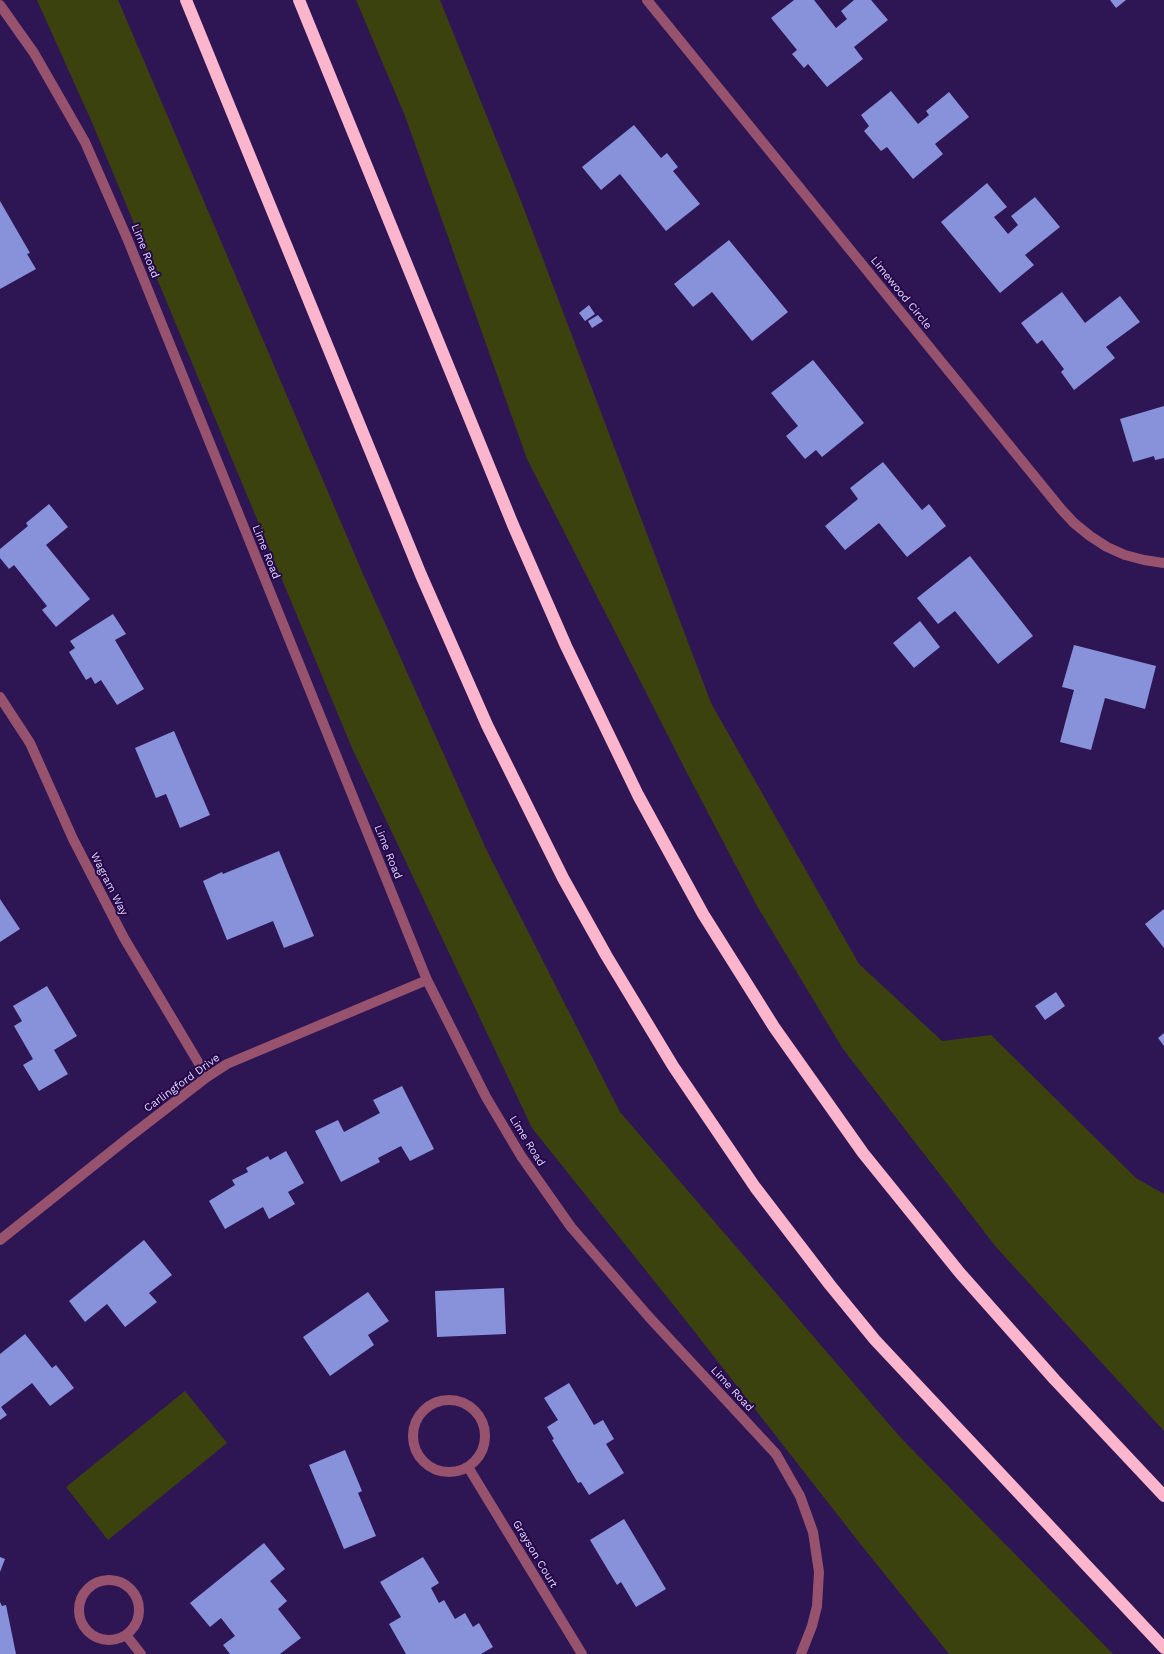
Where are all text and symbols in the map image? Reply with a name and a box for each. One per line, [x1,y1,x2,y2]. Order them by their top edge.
street label: Lime Road [128,222,162,280]
street label: Limewood Circle [868,254,934,332]
street label: Lime Road [249,523,283,581]
street label: Lime Road [371,823,405,881]
street label: Wagram Way [88,850,130,918]
street label: Carlingford Drive [142,1051,222,1115]
street label: Lime Road [506,1113,548,1169]
street label: Lime Road [708,1364,756,1414]
street label: Grayson Court [510,1518,560,1590]

